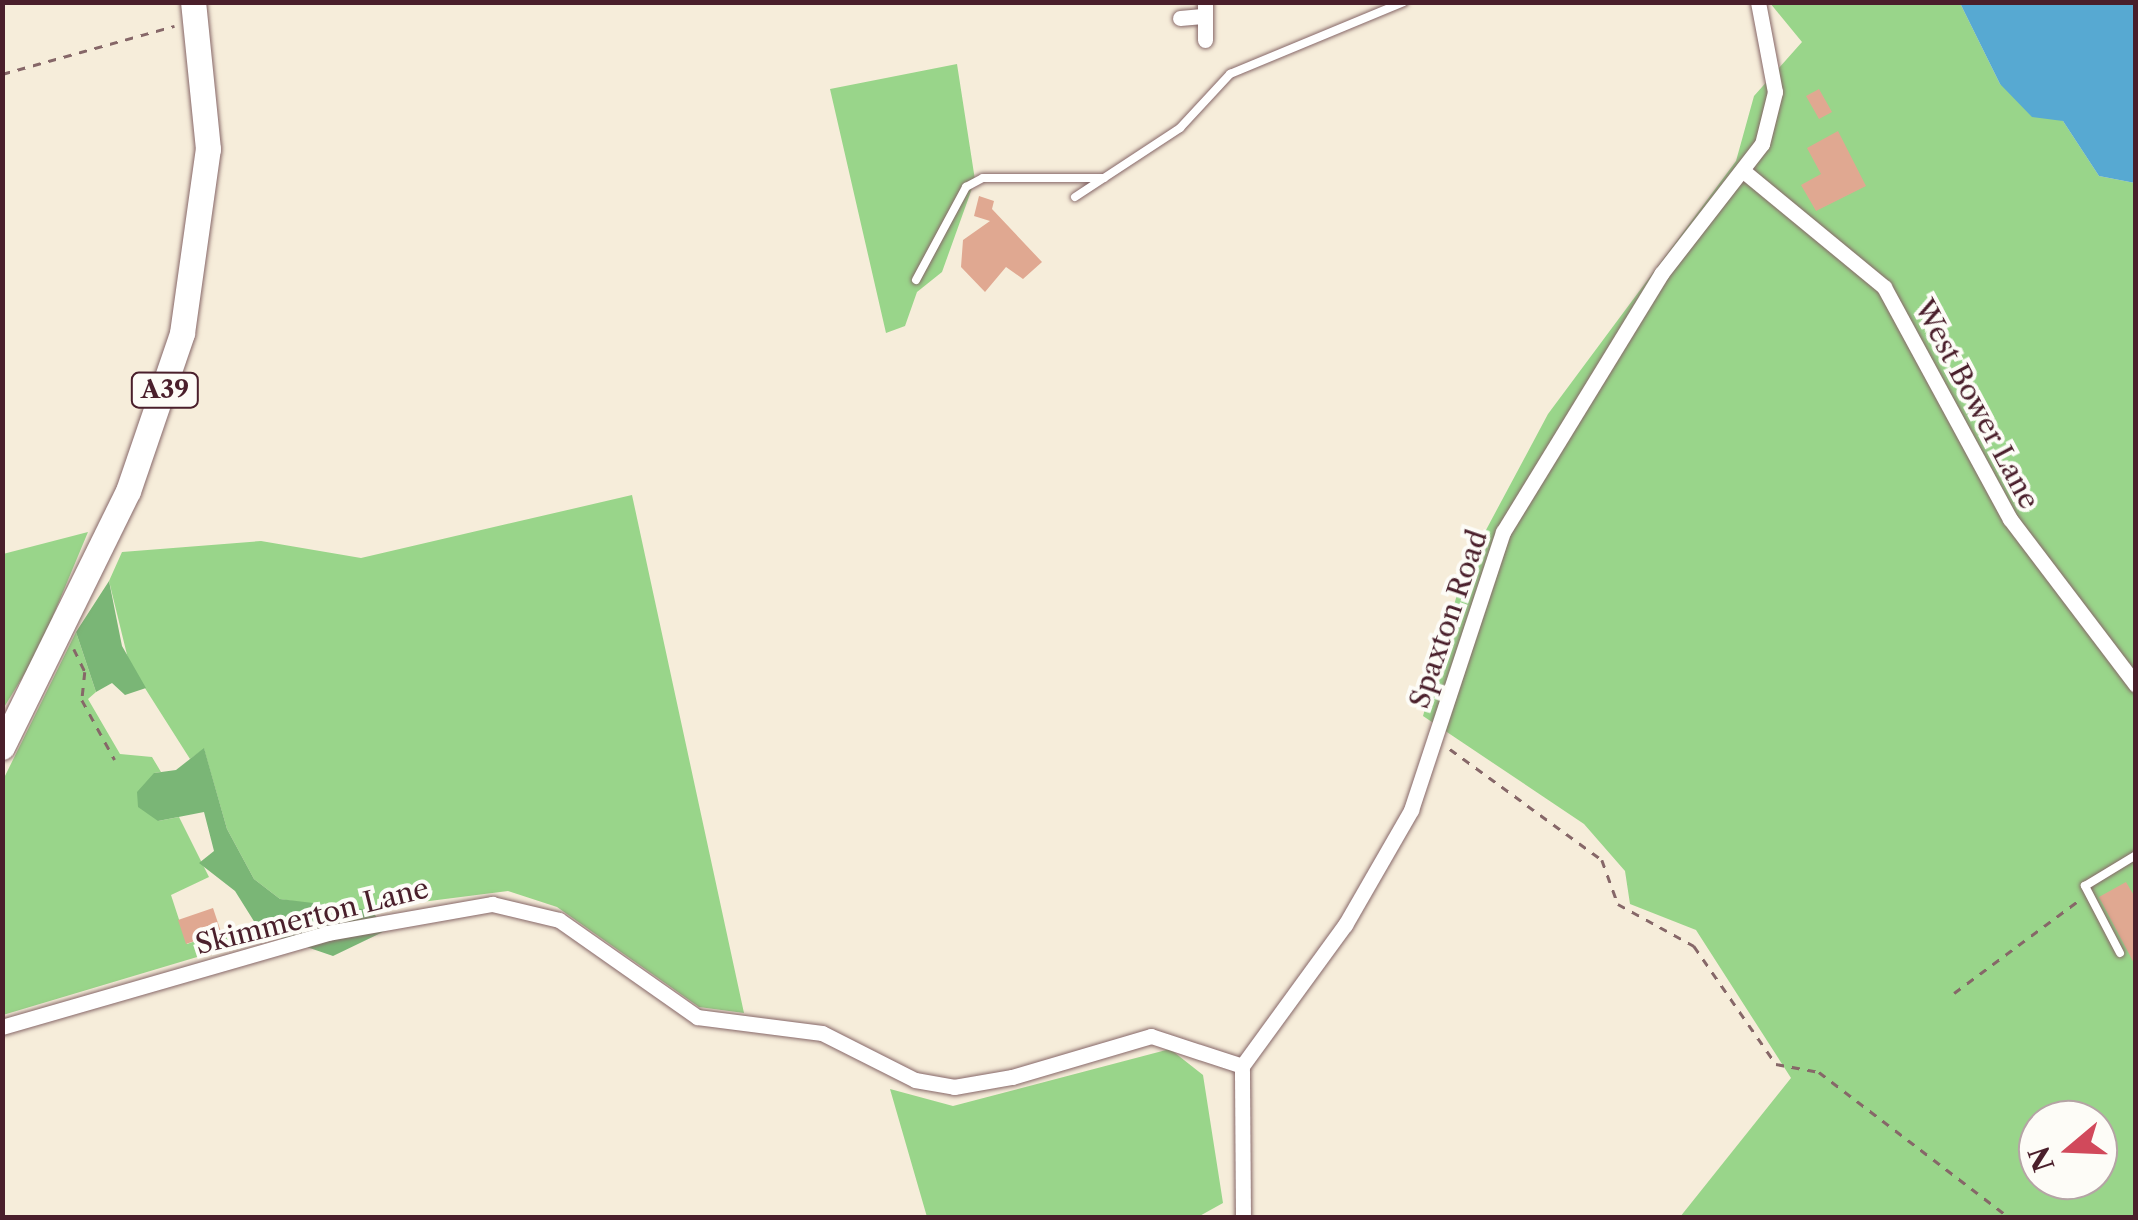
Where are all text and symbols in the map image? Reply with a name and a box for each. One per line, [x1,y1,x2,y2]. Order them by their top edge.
street label: West Bower Lane [1907,293,2047,515]
road number: A39 [130,370,200,410]
street label: Spaxton Road [1402,525,1494,713]
street label: Skimmerton Lane [192,871,432,961]
north arrow [2018,1100,2118,1200]
text: N [2021,1142,2062,1176]

